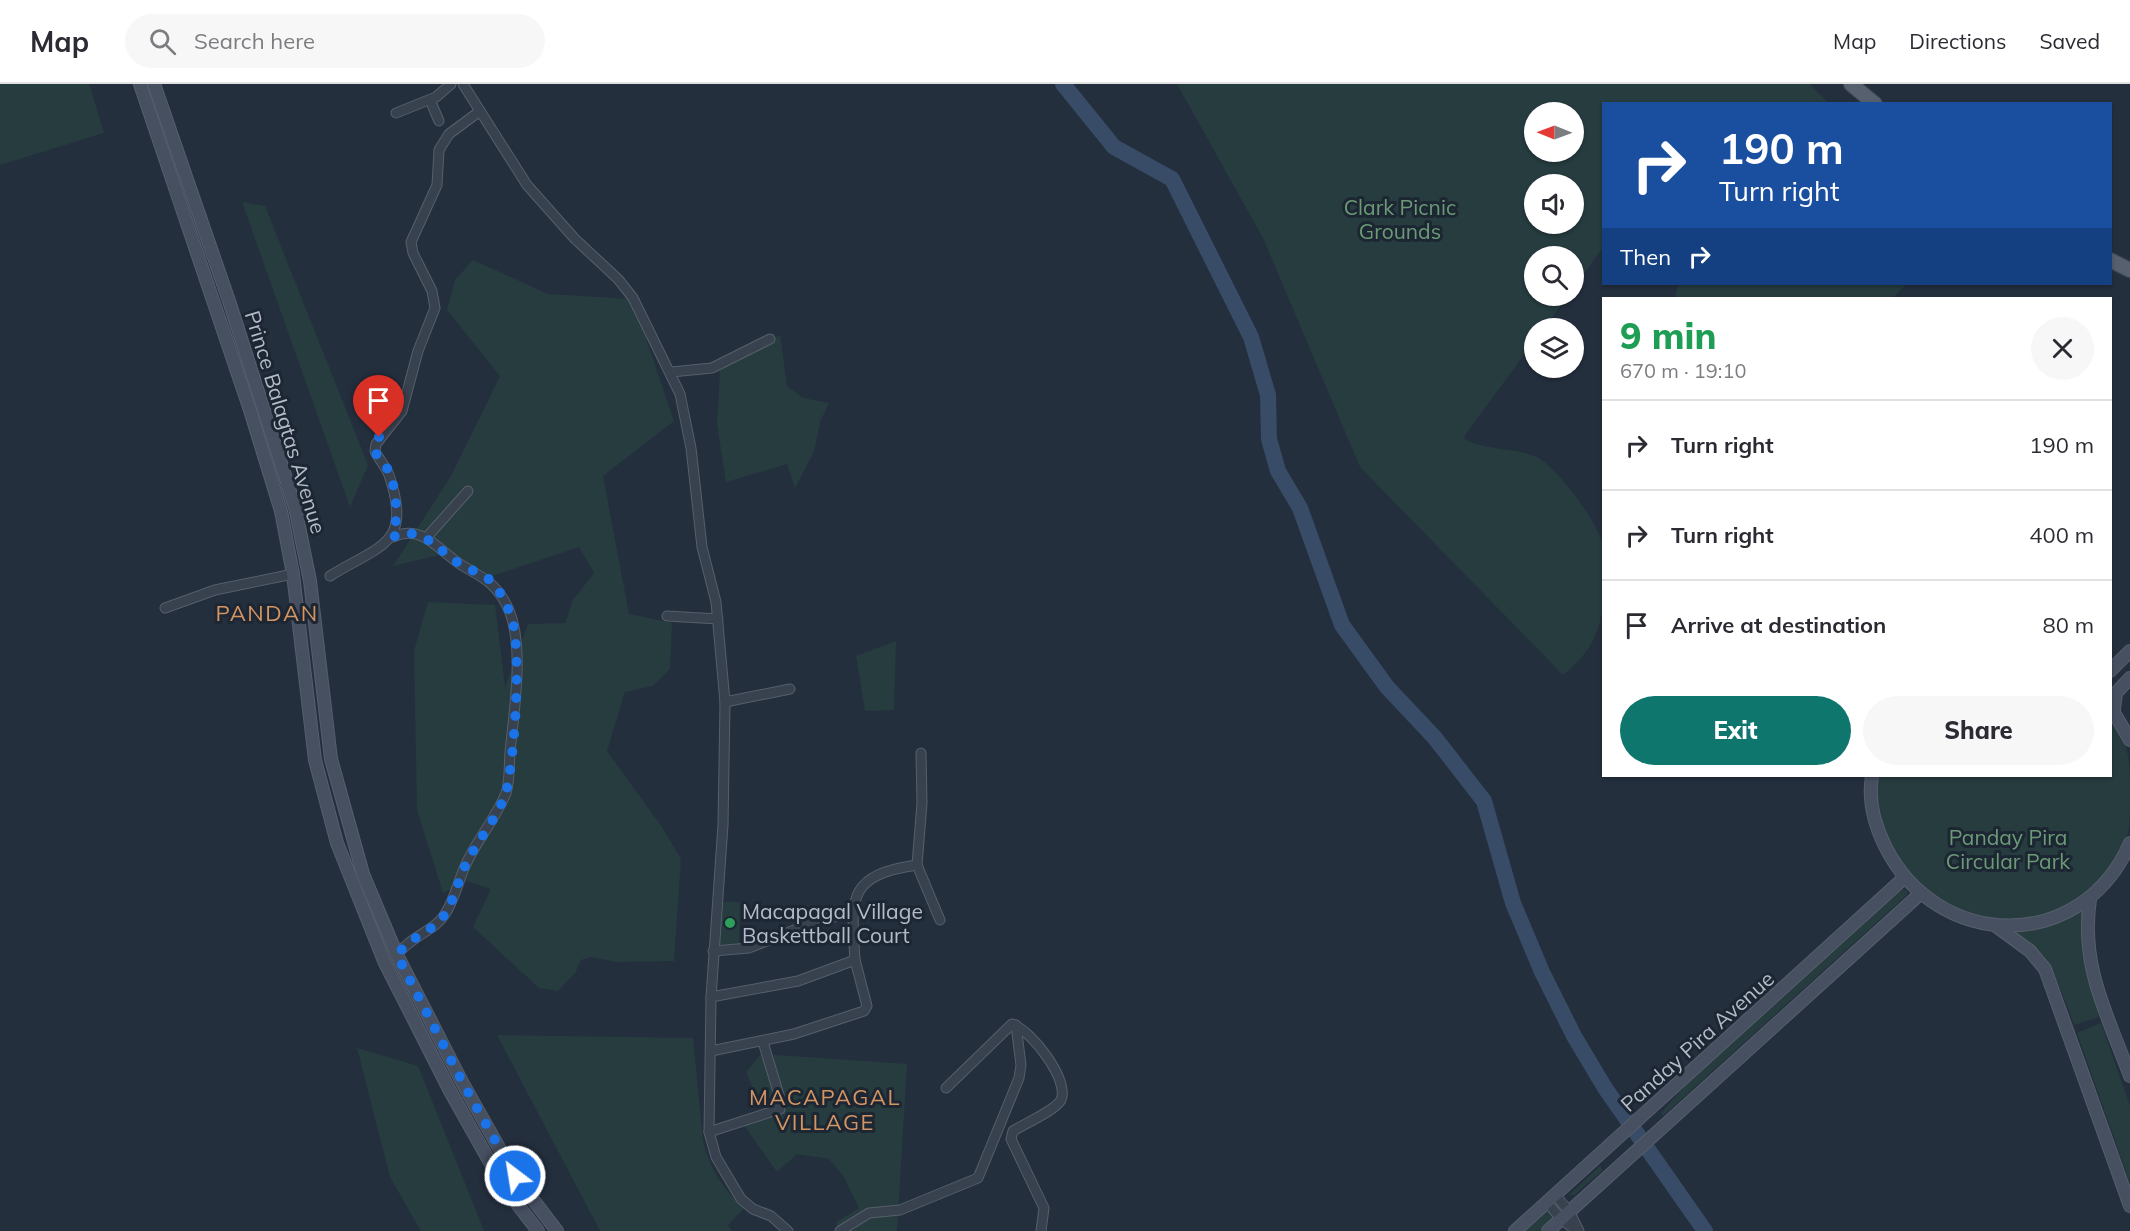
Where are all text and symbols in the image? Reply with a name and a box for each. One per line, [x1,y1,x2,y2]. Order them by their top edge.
search box [125,14,545,68]
text: Map [30,24,89,59]
icon: search [146,25,179,58]
text: Search here [194,27,315,55]
text: Map [1833,28,1876,54]
text: Directions [1909,28,2006,54]
text: Saved [2039,28,2100,54]
north arrow [1524,102,1584,162]
map controls [1524,102,1584,378]
text: 190 m [1719,122,1844,175]
icon: right [1620,126,1698,204]
button: sound [1524,174,1584,234]
text: Turn right [1719,174,1839,208]
park label: Clark Picnic Grounds [1344,194,1456,244]
icon: right [1683,240,1716,273]
text: Then [1620,243,1671,271]
button: search [1524,246,1584,306]
street label: Prince Balagtas Avenue [240,307,332,537]
text: 9 min [1620,313,1716,358]
button: close [2031,317,2094,380]
button: layers [1524,318,1584,378]
text: 670 m · 19:10 [1620,358,1746,383]
pin [353,375,404,437]
icon: arrive [362,384,395,417]
icon: right [1620,429,1653,462]
text: Turn right [1671,431,1774,459]
text: 190 m [2029,431,2094,459]
icon: right [1620,519,1653,552]
text: Turn right [1671,521,1774,549]
text: 400 m [2029,521,2094,549]
district label: PANDAN [215,599,319,627]
icon: arrive [1620,609,1653,642]
text: Arrive at destination [1671,611,1886,639]
text: 80 m [2043,611,2094,639]
button: Exit [1620,696,1851,765]
button: Share [1863,696,2094,765]
park label: Panday Pira Circular Park [1946,824,2070,874]
place label: Macapagal Village Baskettball Court [742,898,923,948]
marker: Macapagal Village Baskettball Court [723,916,737,930]
street label: Panday Pira Avenue [1615,965,1779,1117]
district label: MACAPAGAL VILLAGE [749,1083,901,1136]
position arrow [483,1144,547,1208]

